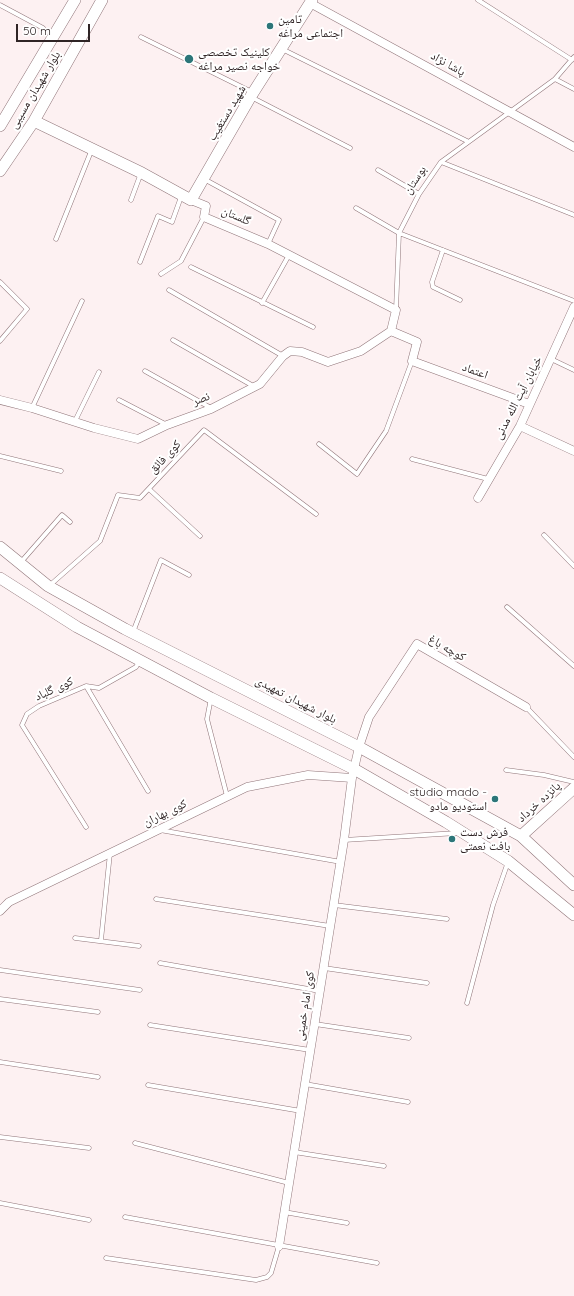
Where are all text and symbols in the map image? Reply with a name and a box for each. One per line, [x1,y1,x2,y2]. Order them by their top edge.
place label: تامین اجتماعی مراغه [278,12,343,40]
scale bar [18,16,92,42]
marker: تامین اجتماعی مراغه [265,21,275,31]
text: 50 m [23,23,51,38]
place label: کلینیک تخصصی خواجه نصیر مراغه [198,45,280,73]
street label: بلوار شهیدان مسیبی [6,49,64,131]
street label: پاشا نژاد [428,49,468,79]
marker: کلینیک تخصصی خواجه نصیر مراغه [183,53,195,65]
street label: شهید دستغیب [205,83,249,143]
street label: بوستان [400,163,430,197]
street label: گلستان [219,203,253,229]
street label: خیابان آیت الله مدنی [491,354,545,442]
street label: اعتماد [460,360,490,382]
street label: نصر [190,389,212,409]
street label: کوی فائق [146,437,184,477]
street label: کوچه باغ [426,632,468,664]
street label: بلوار شهیدان تمهیدی [253,673,339,727]
street label: کوی گلباد [33,674,75,704]
street label: پانزده خرداد [514,779,564,825]
place label: studio mado - استودیو مادو [409,785,487,813]
marker: studio mado - استودیو مادو [490,794,500,804]
street label: کوی بهاران [141,796,189,830]
place label: فرش دست بافت نعمتی [460,825,510,853]
marker: فرش دست بافت نعمتی [447,834,457,844]
street label: کوی امام خمینی [292,970,318,1042]

